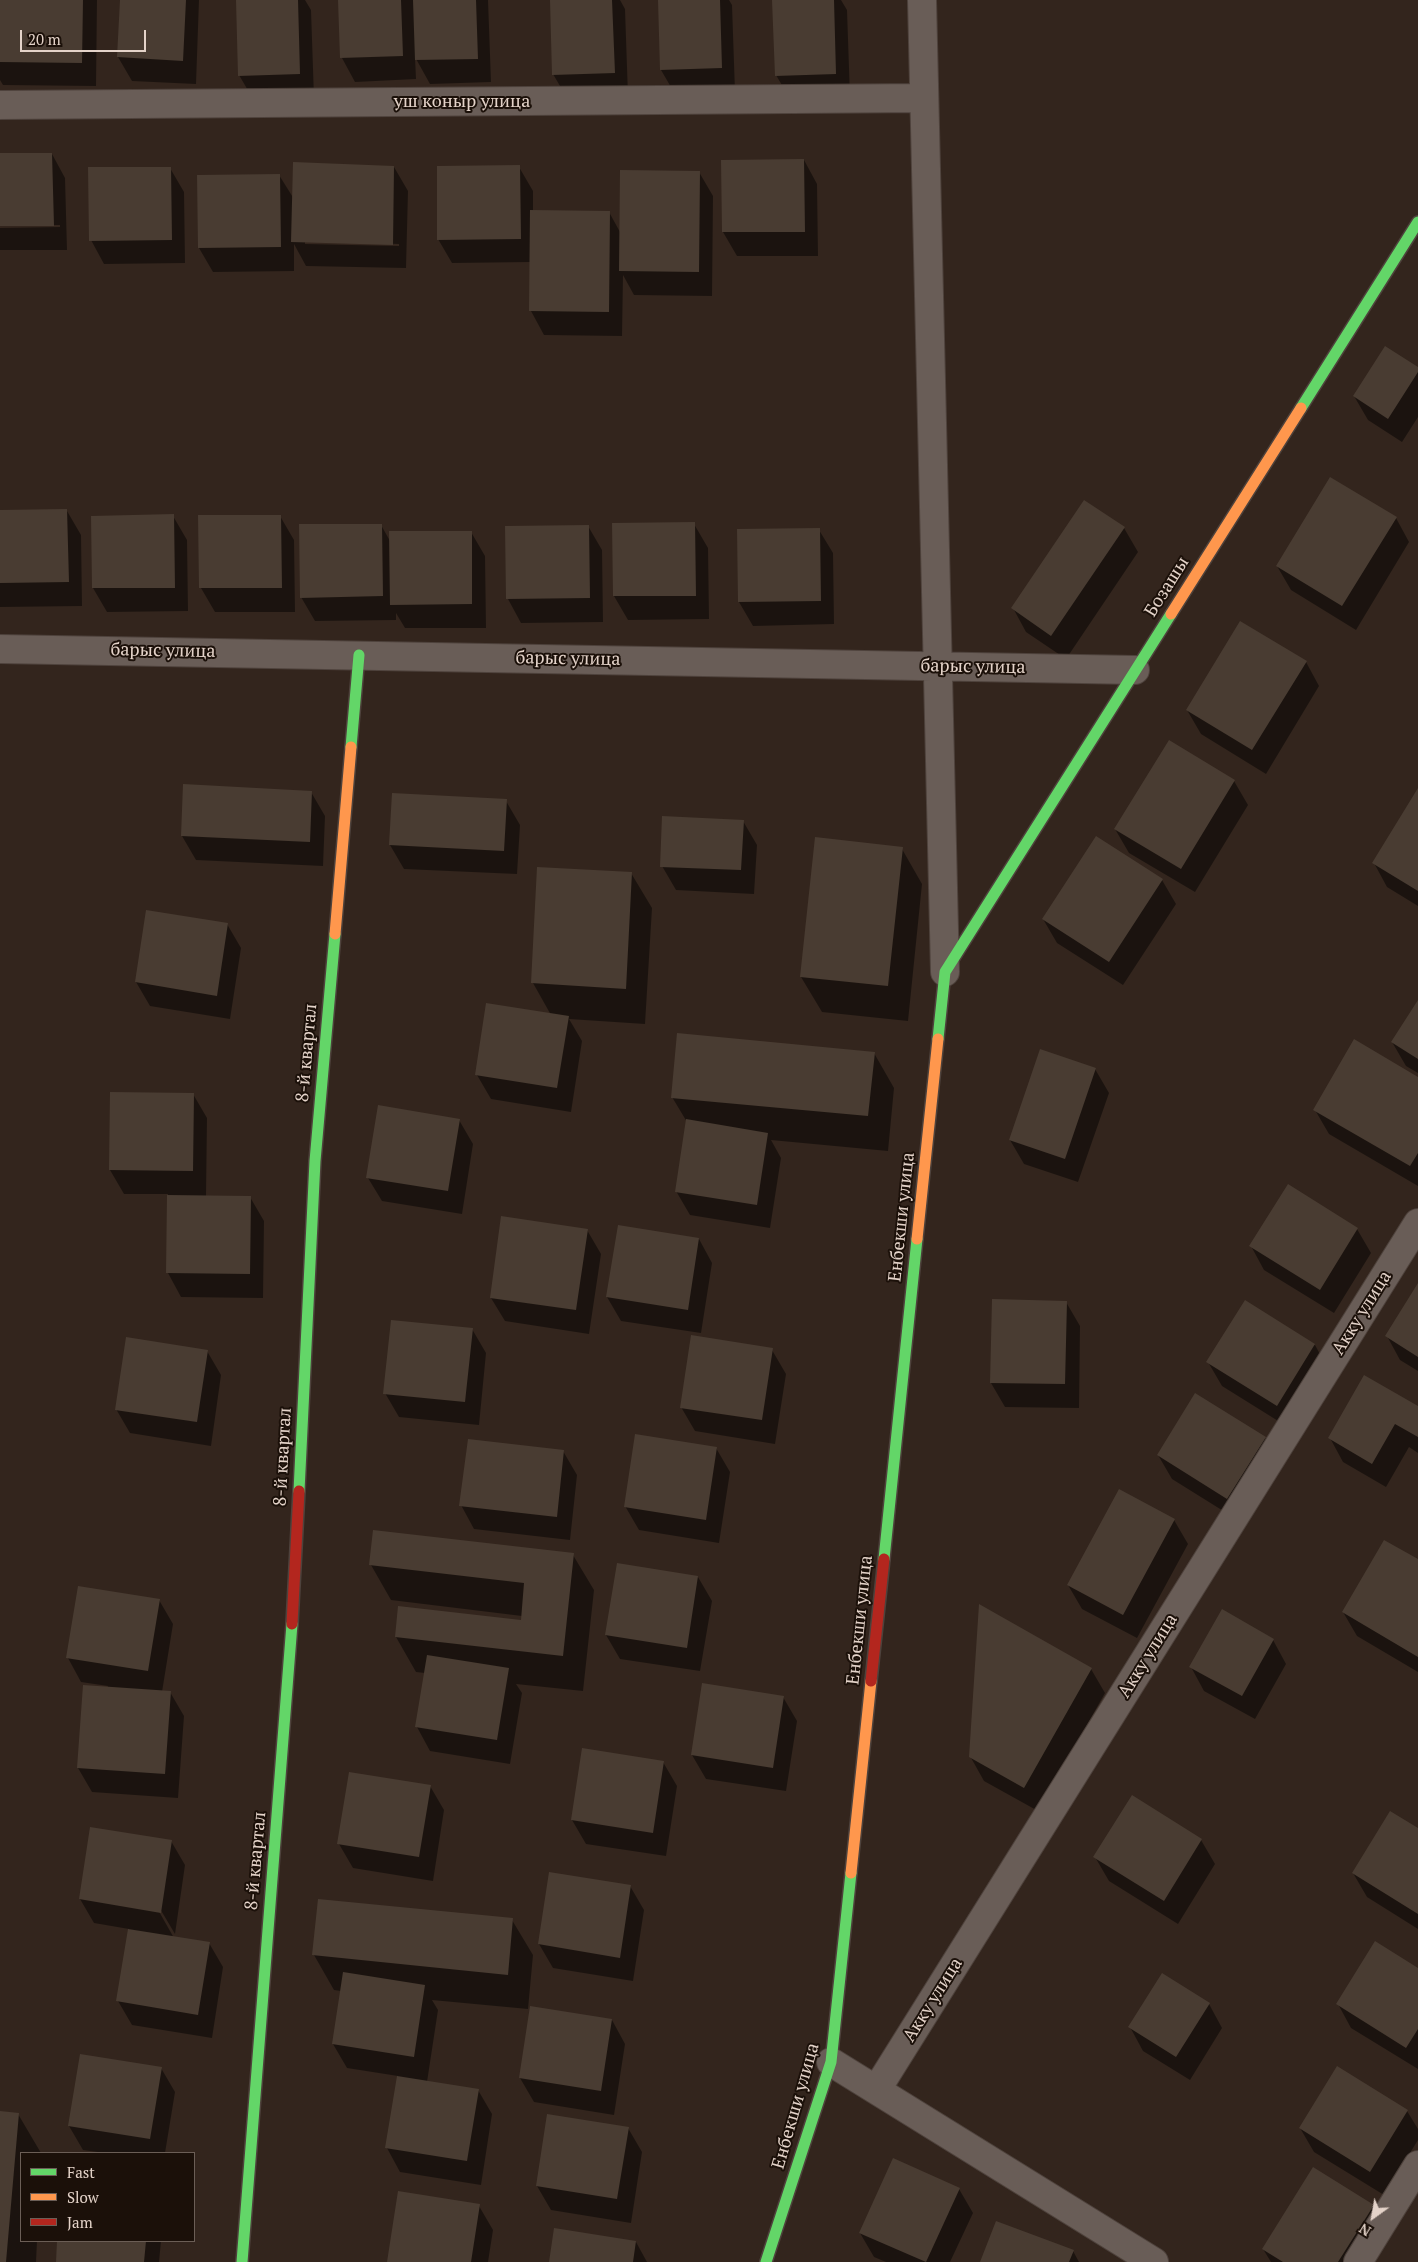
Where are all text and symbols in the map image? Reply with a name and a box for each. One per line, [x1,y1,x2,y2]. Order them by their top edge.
scale bar [22,20,149,52]
text: 20 m [28,29,61,49]
street label: уш коныр улица [394,91,530,113]
street label: Бозашы [1140,553,1194,621]
street label: барыс улица [110,639,216,663]
street label: барыс улица [515,647,621,671]
street label: барыс улица [920,655,1026,679]
street label: 8-й квартал [292,1003,322,1103]
street label: Енбекши улица [884,1151,920,1283]
street label: Акку улица [1328,1267,1396,1359]
street label: 8-й квартал [270,1407,296,1507]
street label: Енбекши улица [842,1554,878,1686]
street label: Акку улица [1114,1610,1182,1702]
street label: 8-й квартал [241,1811,271,1911]
street label: Акку улица [899,1954,967,2046]
street label: Енбекши улица [768,2041,824,2171]
legend [20,2152,195,2242]
text: Fast [67,2162,95,2182]
text: Slow [67,2187,99,2207]
north arrow [1348,2192,1398,2242]
text: Jam [67,2212,93,2232]
text: N [1355,2219,1374,2241]

